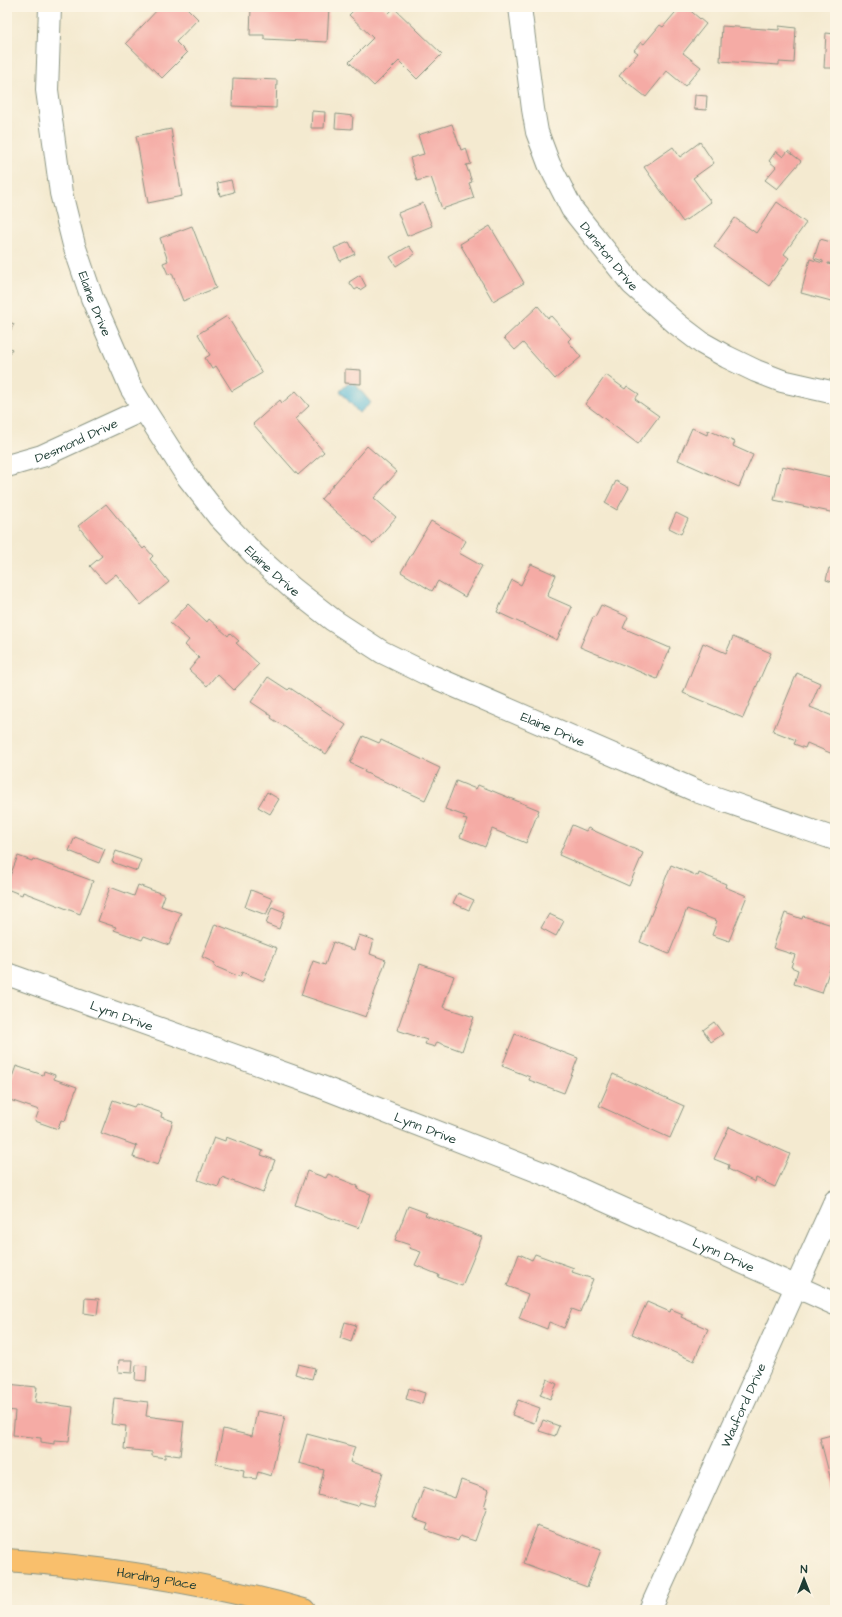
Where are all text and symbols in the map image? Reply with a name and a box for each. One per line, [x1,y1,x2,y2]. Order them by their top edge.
street label: Dunston Drive [576,218,642,295]
street label: Elaine Drive [74,269,116,339]
street label: Desmond Drive [33,414,121,468]
street label: Elaine Drive [240,542,304,601]
street label: Elaine Drive [518,708,588,752]
street label: Lynn Drive [88,997,156,1036]
street label: Lynn Drive [391,1108,459,1149]
street label: Lynn Drive [690,1233,757,1277]
street label: Wauford Drive [717,1360,771,1451]
north arrow [784,1559,824,1599]
text: N [801,1562,808,1577]
street label: Harding Place [115,1564,198,1595]

